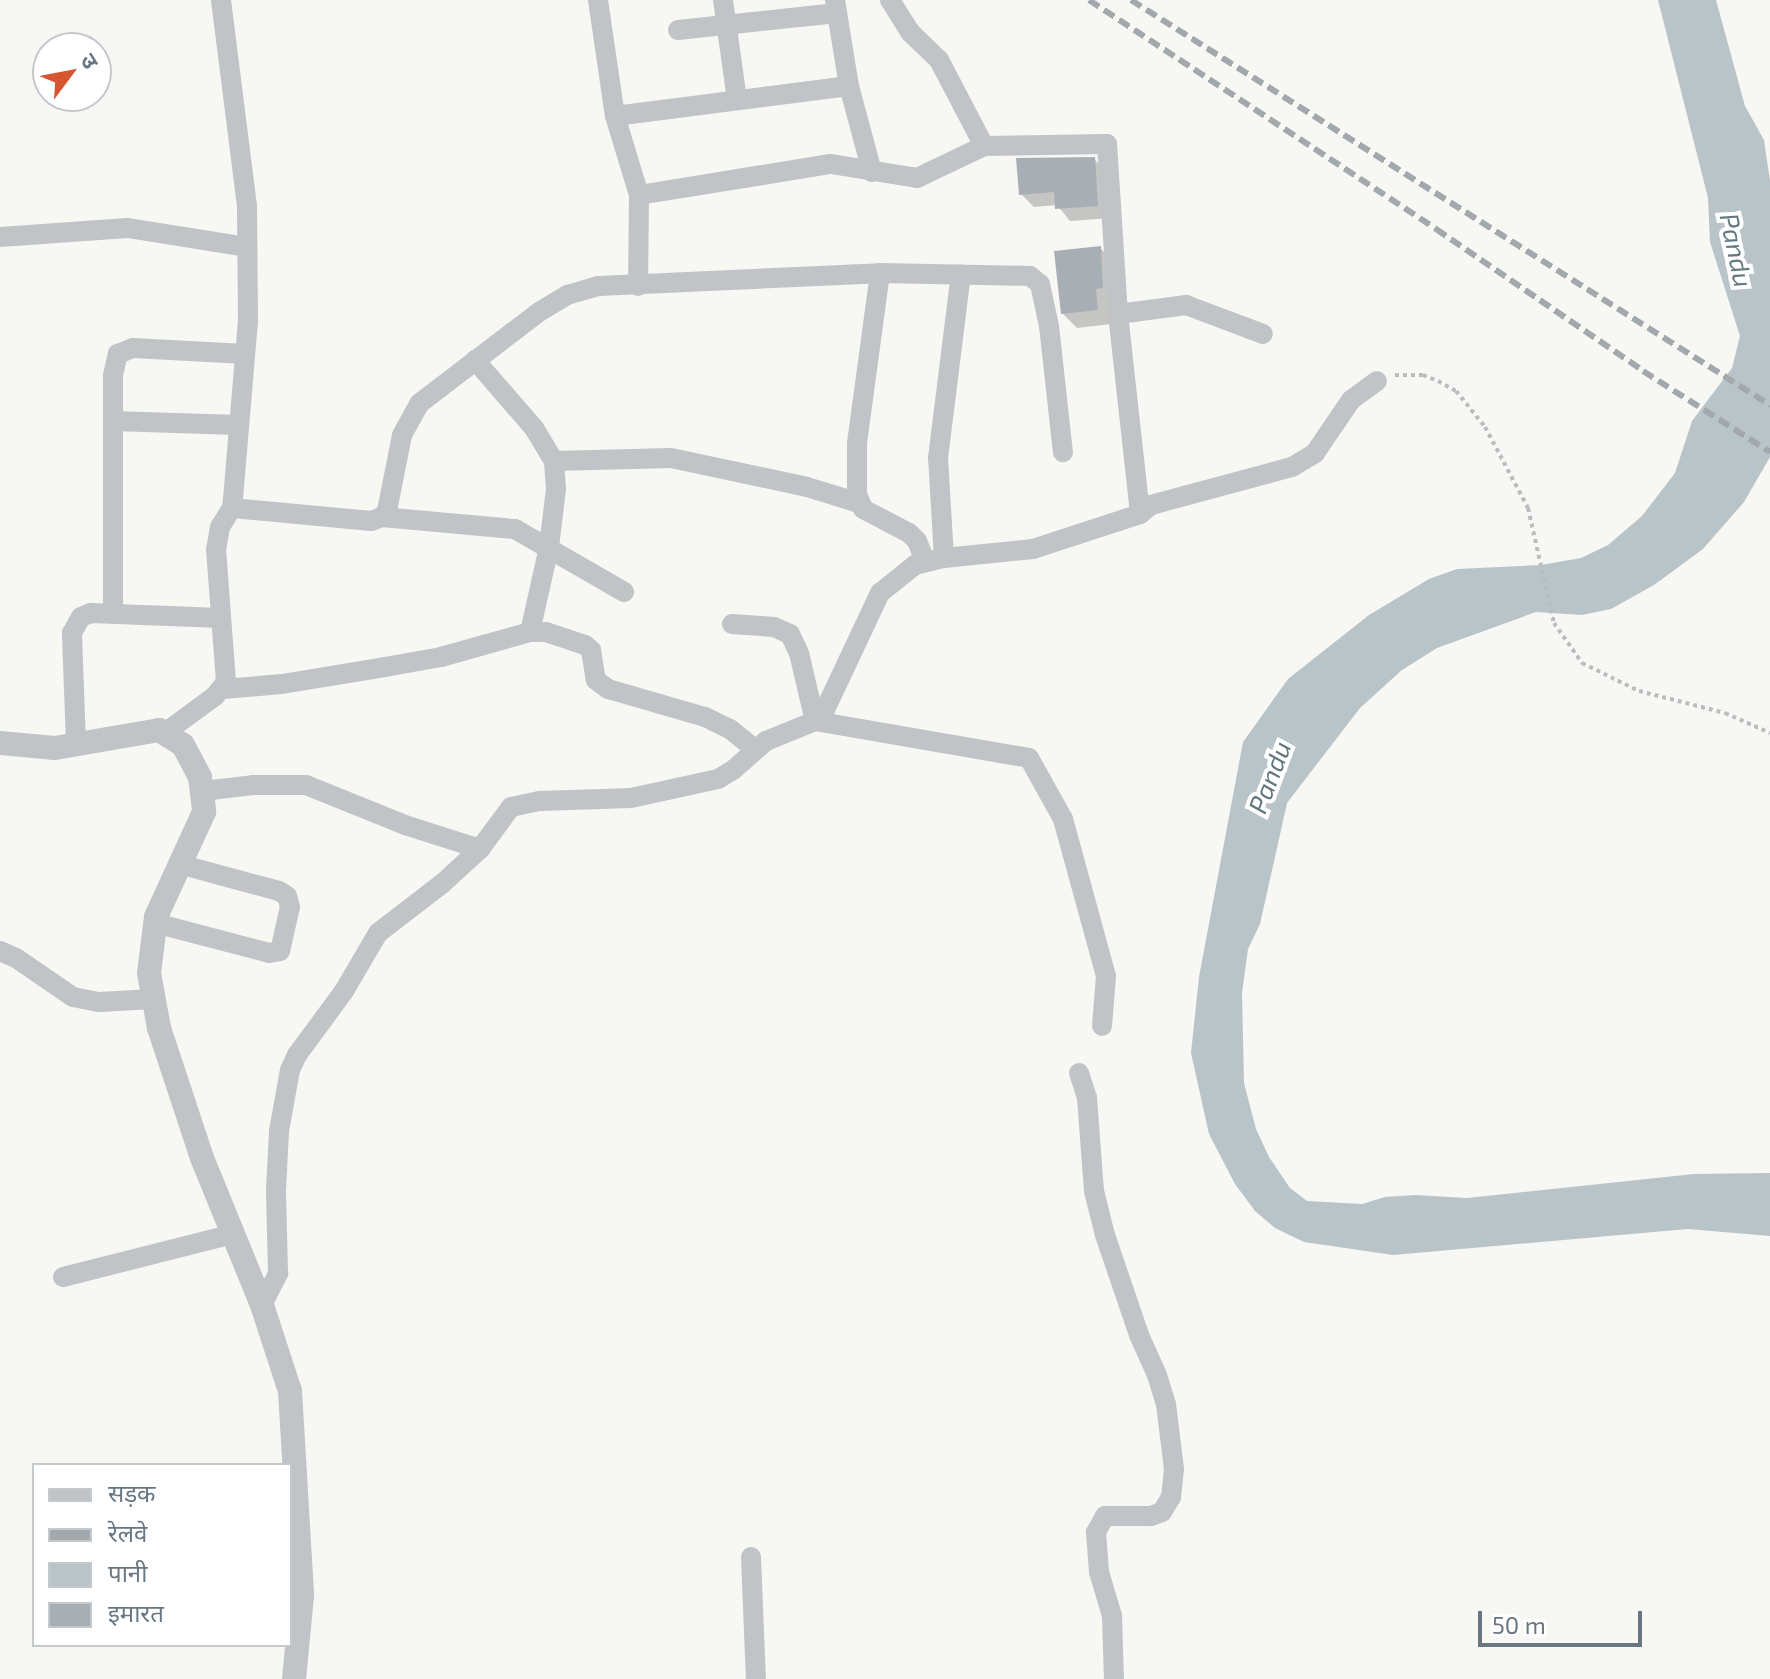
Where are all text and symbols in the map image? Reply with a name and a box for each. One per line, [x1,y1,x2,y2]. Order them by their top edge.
north arrow [32,32,112,112]
text: उ [76,48,105,73]
water label: Pandu [1714,210,1760,290]
water label: Pandu [1241,737,1297,817]
legend [32,1463,292,1647]
text: सड़क [108,1478,156,1507]
text: रेलवे [108,1518,147,1547]
text: पानी [108,1558,147,1587]
scale bar [1482,1595,1646,1645]
text: इमारत [108,1598,164,1627]
text: 50 m [1492,1610,1546,1639]

